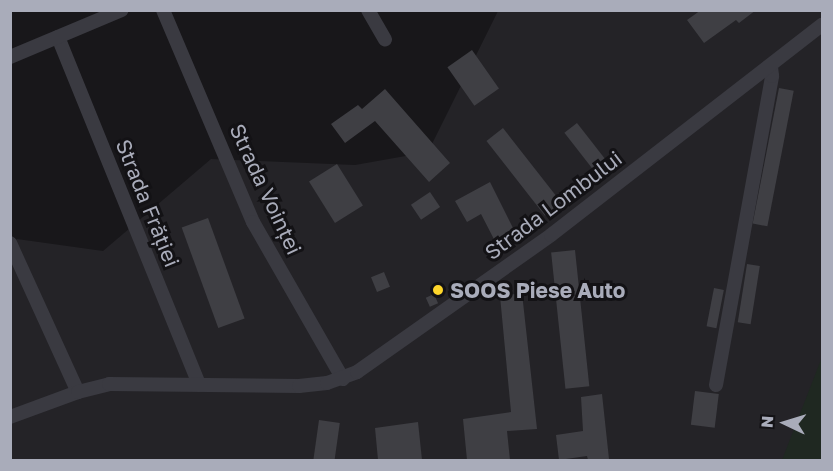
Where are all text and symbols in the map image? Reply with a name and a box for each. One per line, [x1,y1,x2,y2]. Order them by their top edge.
street label: Strada Voinței [225,120,307,258]
street label: Strada Frăției [111,135,185,271]
street label: Strada Lombului [480,145,626,265]
place label: SOOS Piese Auto [450,277,625,303]
marker: SOOS Piese Auto [431,283,445,297]
north arrow [755,393,815,453]
text: N [757,415,777,429]

